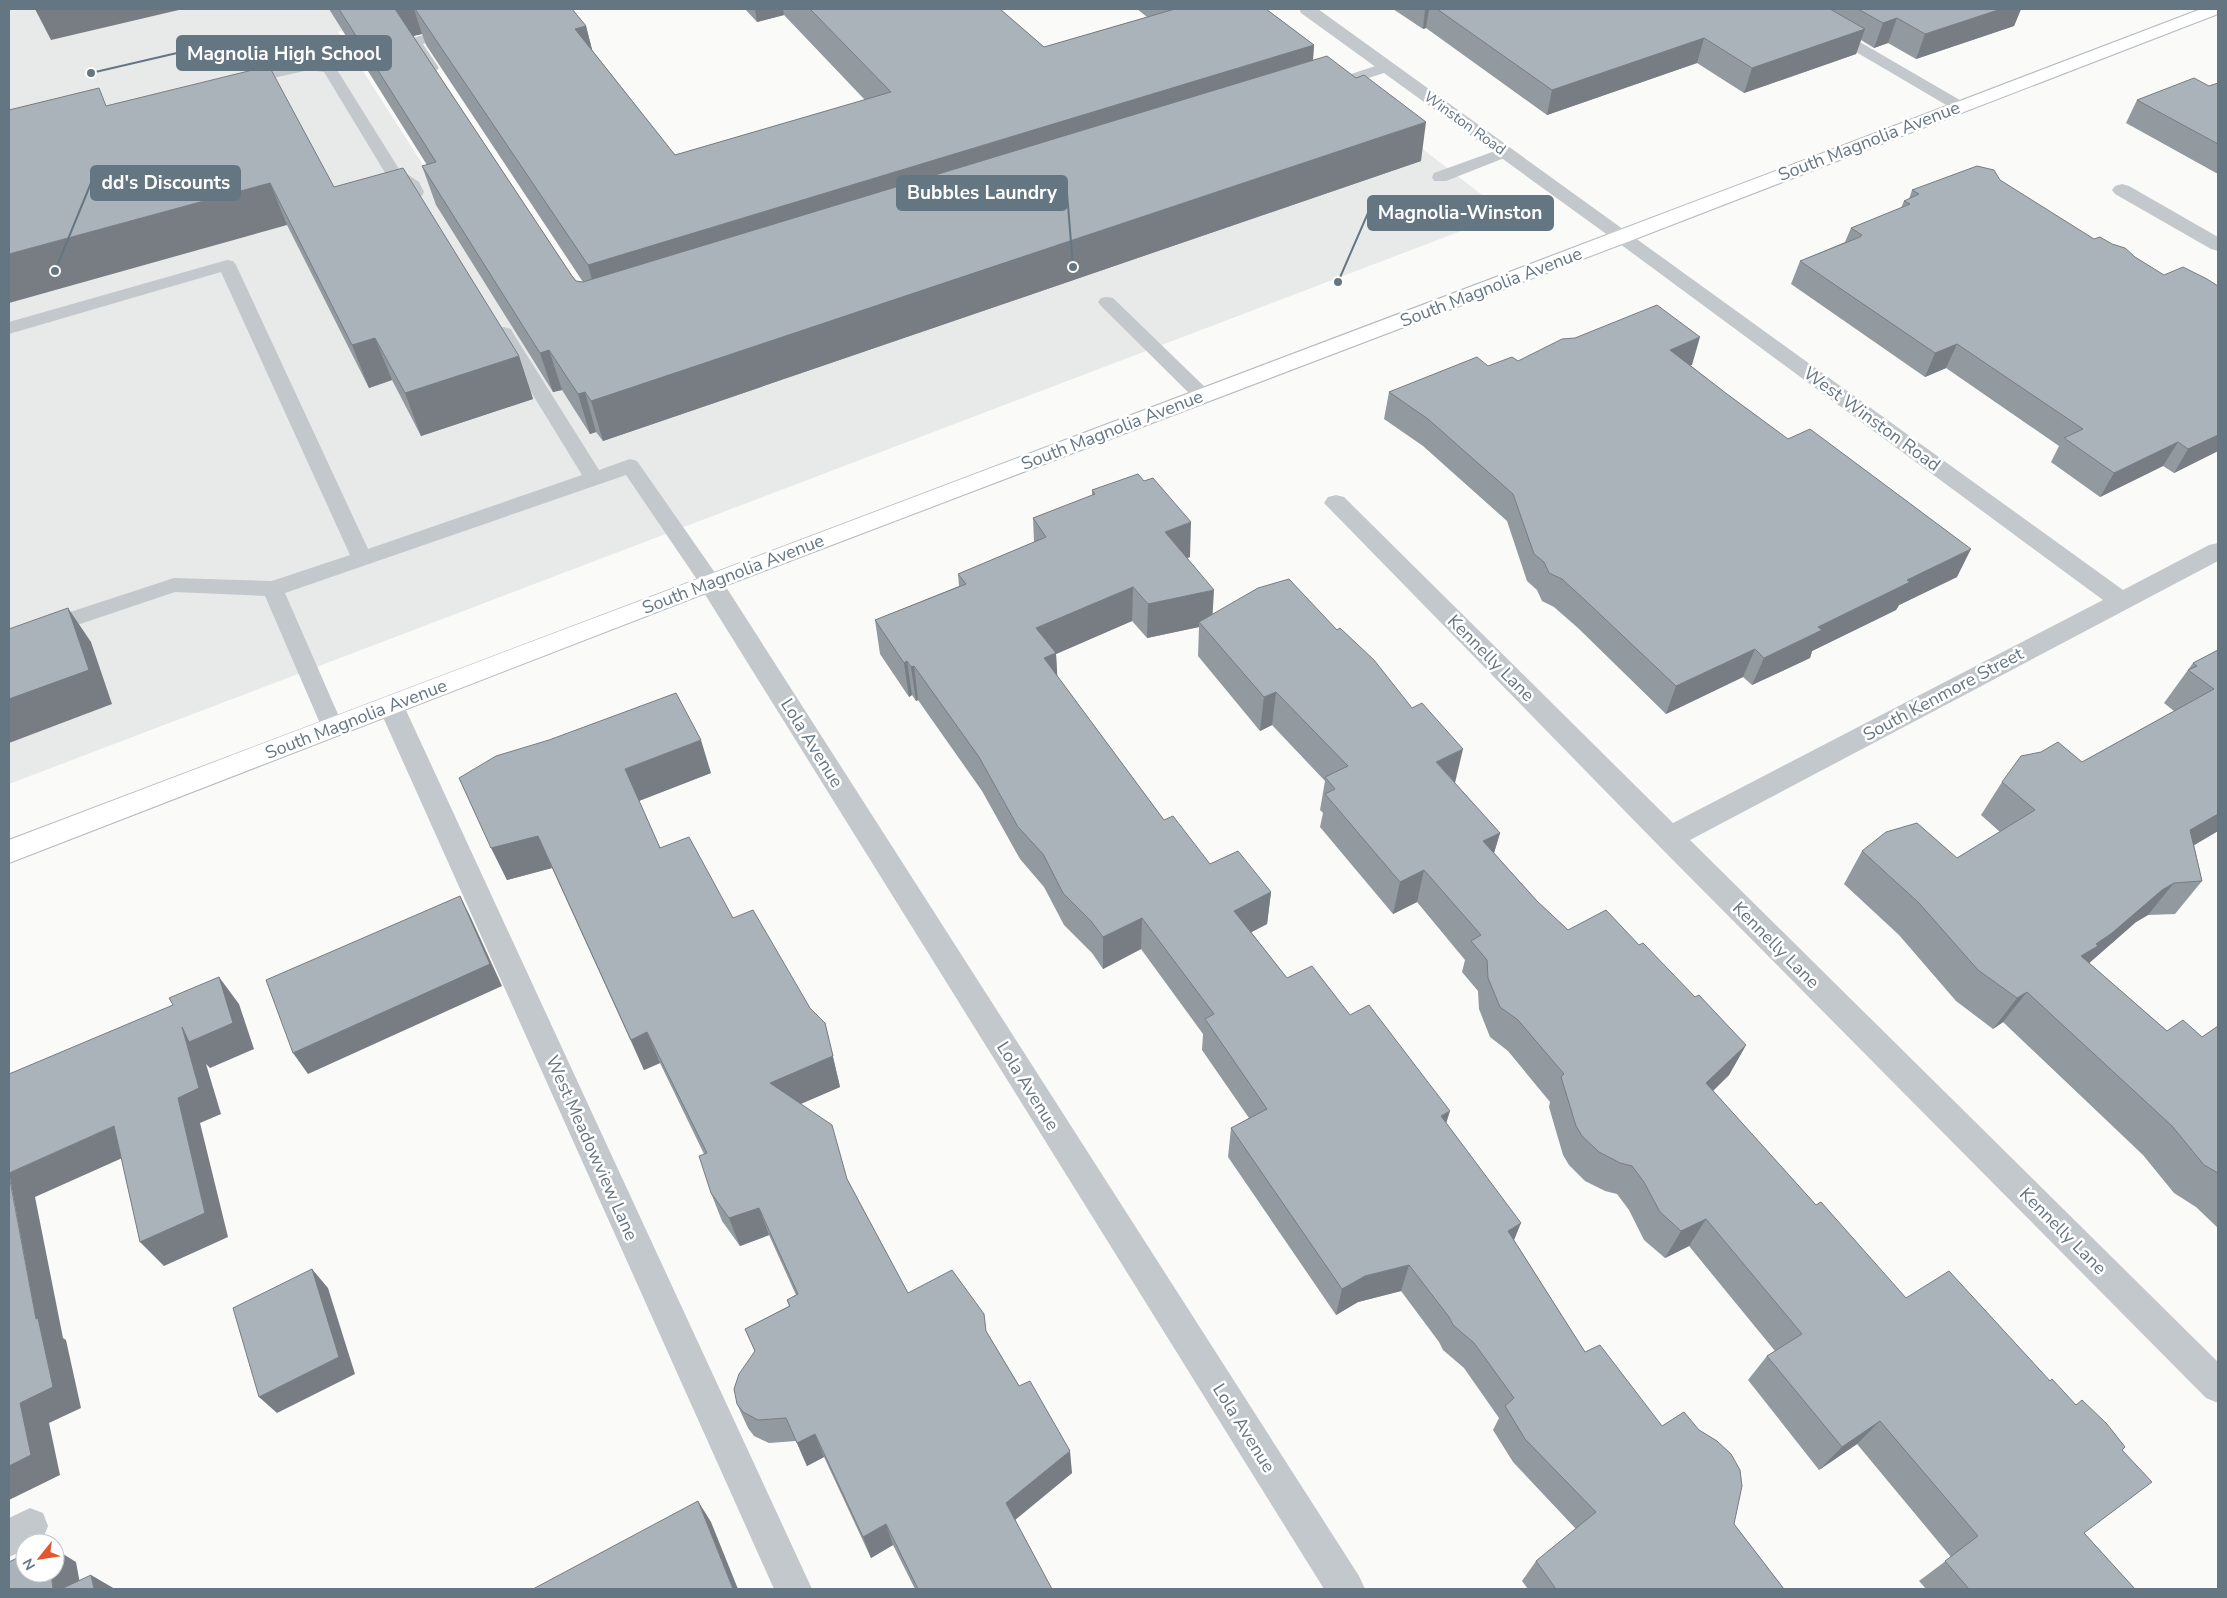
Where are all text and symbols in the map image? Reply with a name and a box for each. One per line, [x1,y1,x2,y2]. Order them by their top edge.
callout: Magnolia High School [177,36,391,70]
text: Magnolia High School [187,41,381,67]
street label: Winston Road [1420,87,1510,159]
street label: South Magnolia Avenue [1775,95,1963,187]
callout: dd's Discounts [91,166,240,200]
text: dd's Discounts [102,170,230,196]
callout: Bubbles Laundry [897,176,1067,210]
text: Bubbles Laundry [907,180,1058,206]
callout: Magnolia-Winston [1368,196,1553,230]
text: Magnolia-Winston [1378,200,1542,226]
street label: South Magnolia Avenue [1397,241,1585,333]
street label: West Winston Road [1799,361,1945,477]
street label: South Magnolia Avenue [1018,384,1206,476]
street label: South Magnolia Avenue [639,528,827,620]
street label: Kennelly Lane [1442,609,1540,707]
street label: South Kenmore Street [1859,641,2028,746]
street label: South Magnolia Avenue [262,673,450,765]
street label: Lola Avenue [775,694,849,792]
street label: Kennelly Lane [1727,896,1825,994]
street label: Lola Avenue [991,1037,1065,1135]
street label: West Meadowview Lane [540,1052,644,1244]
street label: Kennelly Lane [2014,1182,2112,1280]
street label: Lola Avenue [1207,1379,1281,1477]
north arrow [15,1533,65,1583]
text: N [18,1555,40,1574]

